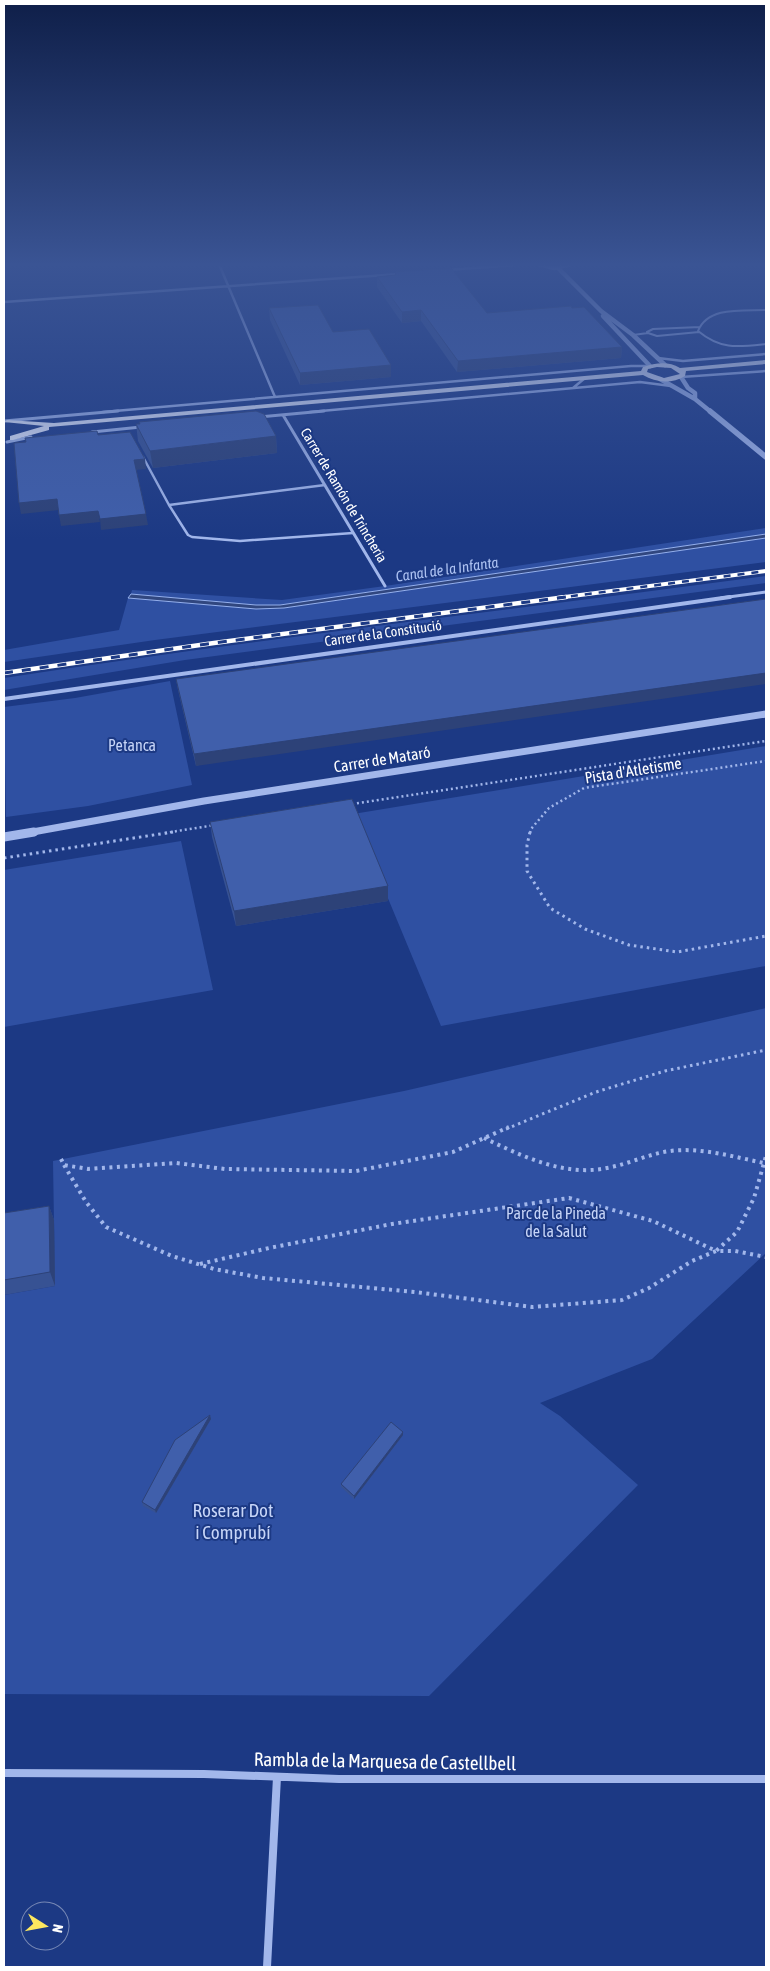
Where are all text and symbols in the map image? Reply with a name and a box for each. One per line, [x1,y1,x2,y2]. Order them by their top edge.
street label: Carrer de Ramón de Trincheria [298,425,390,565]
water label: Canal de la Infanta [395,553,499,585]
street label: Carrer de la Constitució [323,617,443,649]
park label: Petanca [108,736,156,754]
street label: Carrer de Mataró [332,742,432,776]
street label: Pista d'Atletisme [583,753,683,787]
park label: Parc de la Pineda de la Salut [506,1204,606,1240]
park label: Roserar Dot i Comprubí [192,1499,274,1543]
street label: Rambla de la Marquesa de Castellbell [254,1748,516,1774]
north arrow [20,1901,70,1951]
text: N [49,1923,66,1934]

